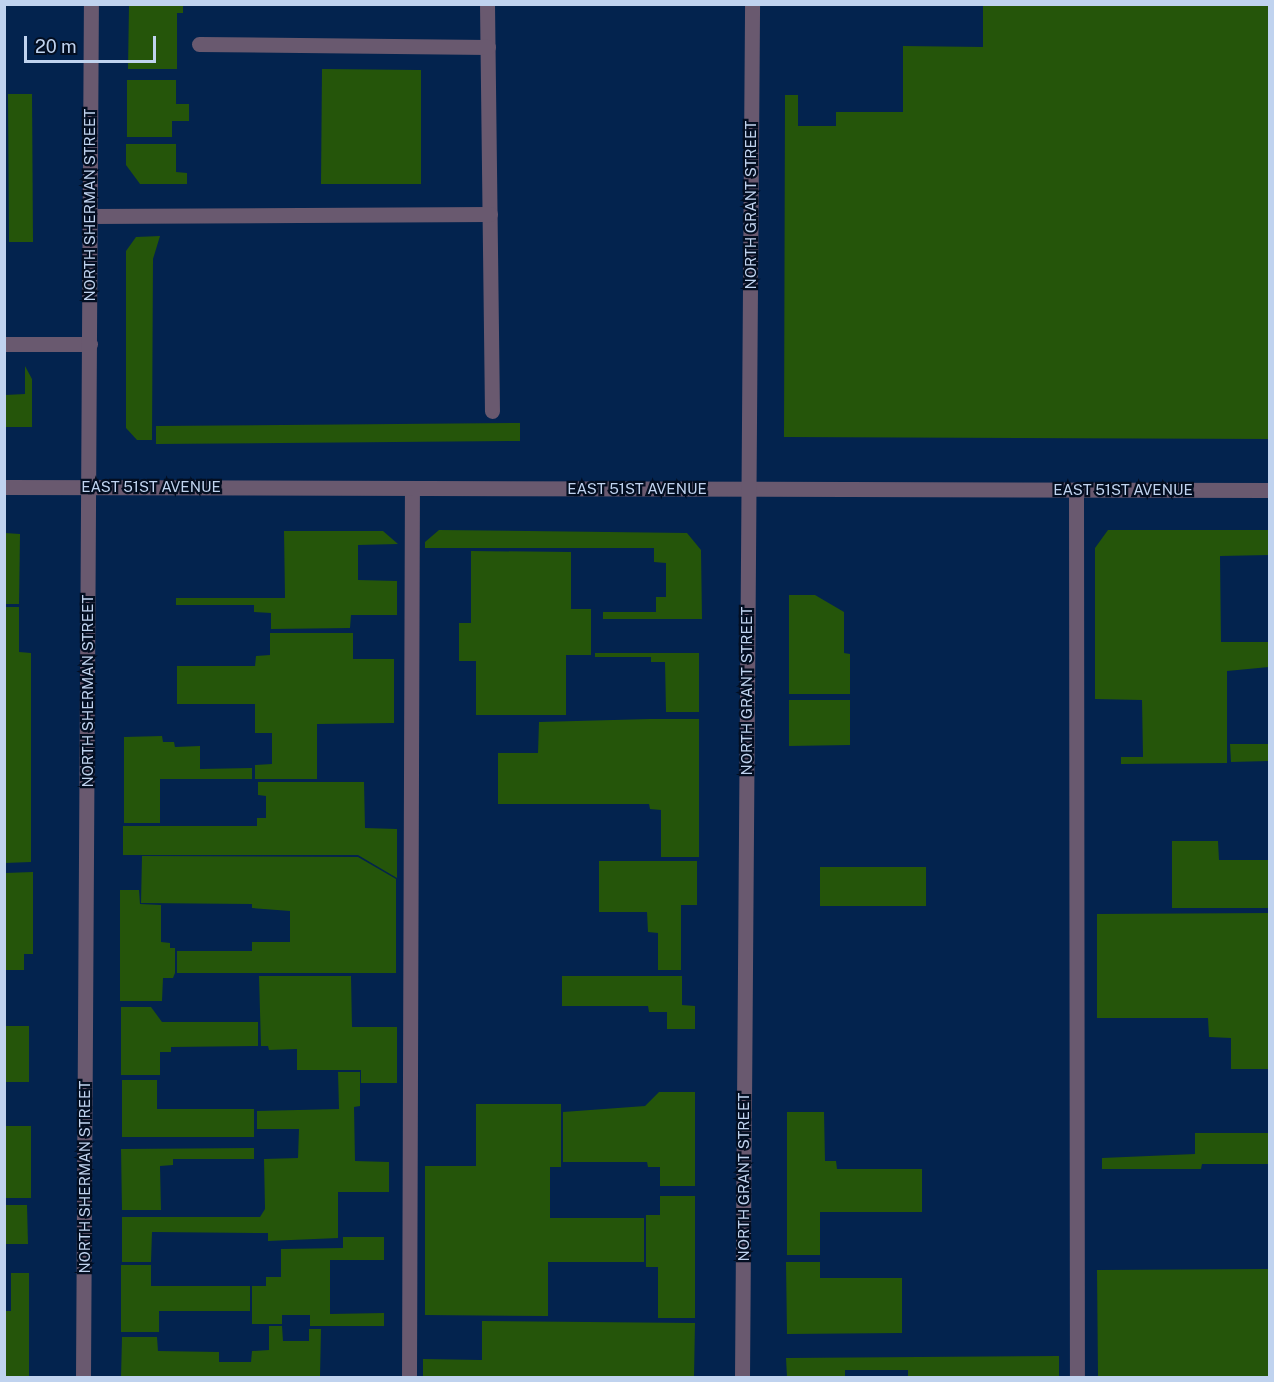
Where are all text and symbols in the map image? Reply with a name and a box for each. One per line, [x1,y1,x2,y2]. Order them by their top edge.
scale bar [27,24,159,62]
text: 20 m [35,36,77,57]
street label: NORTH SHERMAN STREET [81,108,99,302]
street label: NORTH GRANT STREET [742,121,760,289]
street label: EAST 51ST AVENUE [81,478,221,496]
street label: EAST 51ST AVENUE [567,480,707,498]
street label: EAST 51ST AVENUE [1053,481,1193,499]
street label: NORTH SHERMAN STREET [79,594,97,788]
street label: NORTH GRANT STREET [738,607,756,775]
street label: NORTH SHERMAN STREET [76,1080,94,1274]
street label: NORTH GRANT STREET [735,1093,753,1261]

